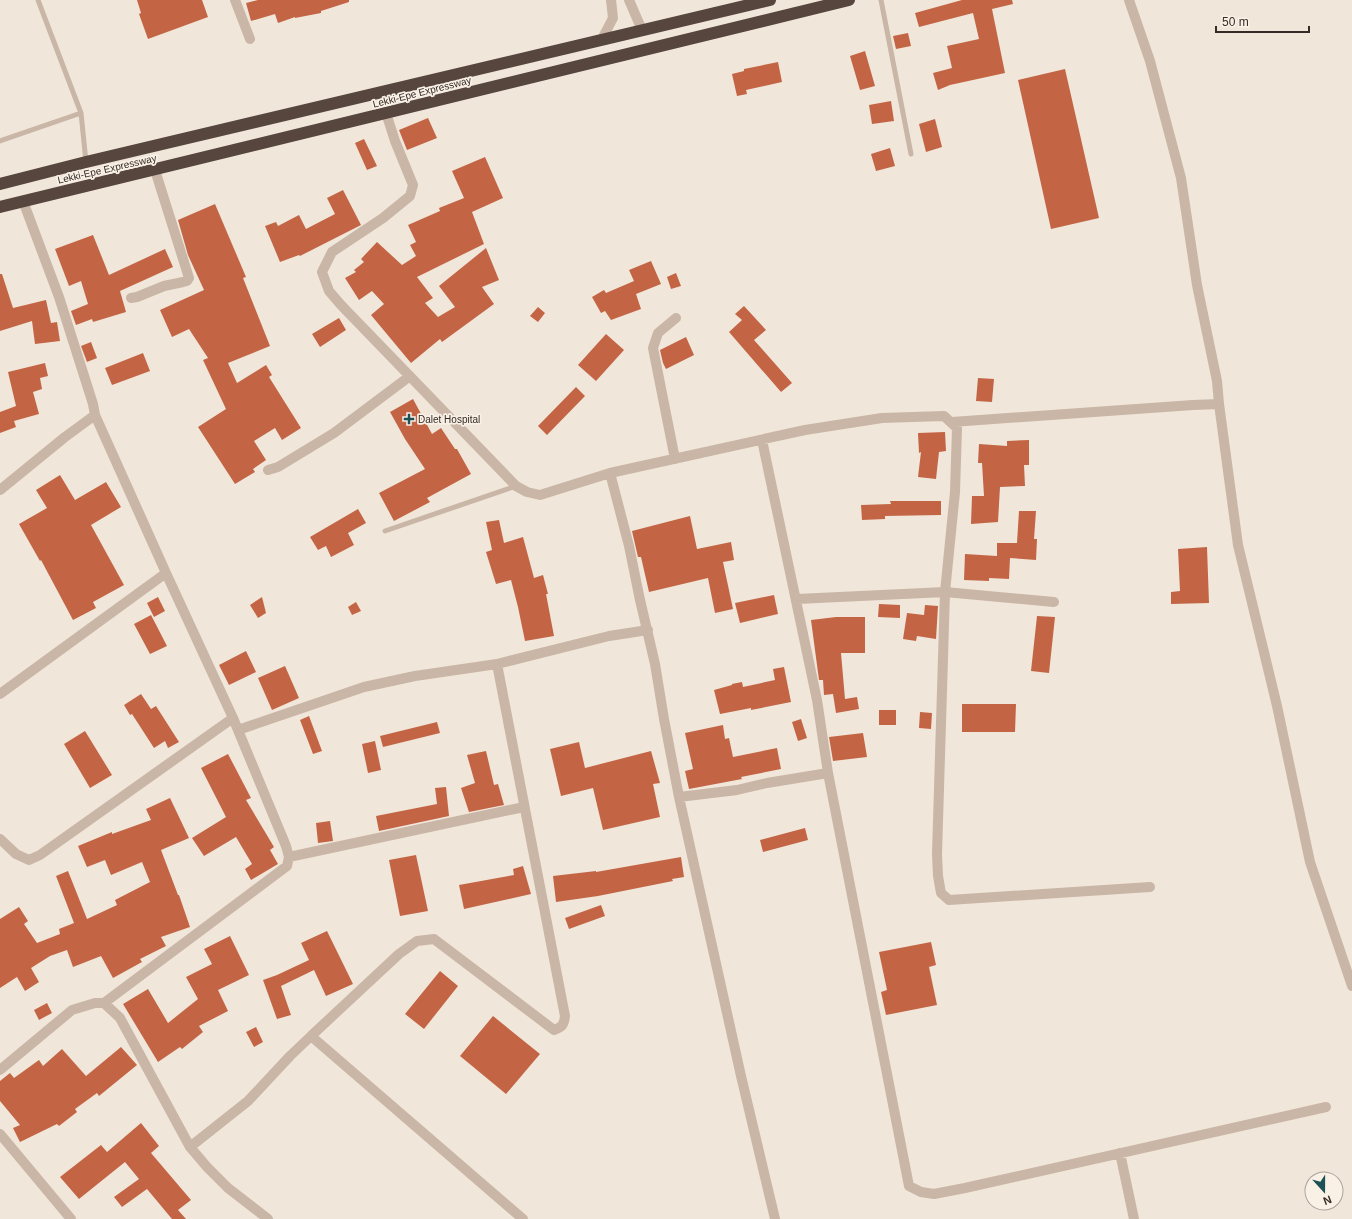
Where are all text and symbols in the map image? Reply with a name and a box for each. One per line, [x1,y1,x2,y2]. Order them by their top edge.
scale bar [1216,8,1309,34]
text: 50 m [1222,15,1249,29]
street label: Lekki-Epe Expressway [372,74,472,110]
street label: Lekki-Epe Expressway [56,152,158,186]
marker: Dalet Hospital [403,413,415,425]
place label: Dalet Hospital [418,414,480,425]
north arrow [1304,1171,1344,1211]
text: N [1322,1193,1333,1207]

